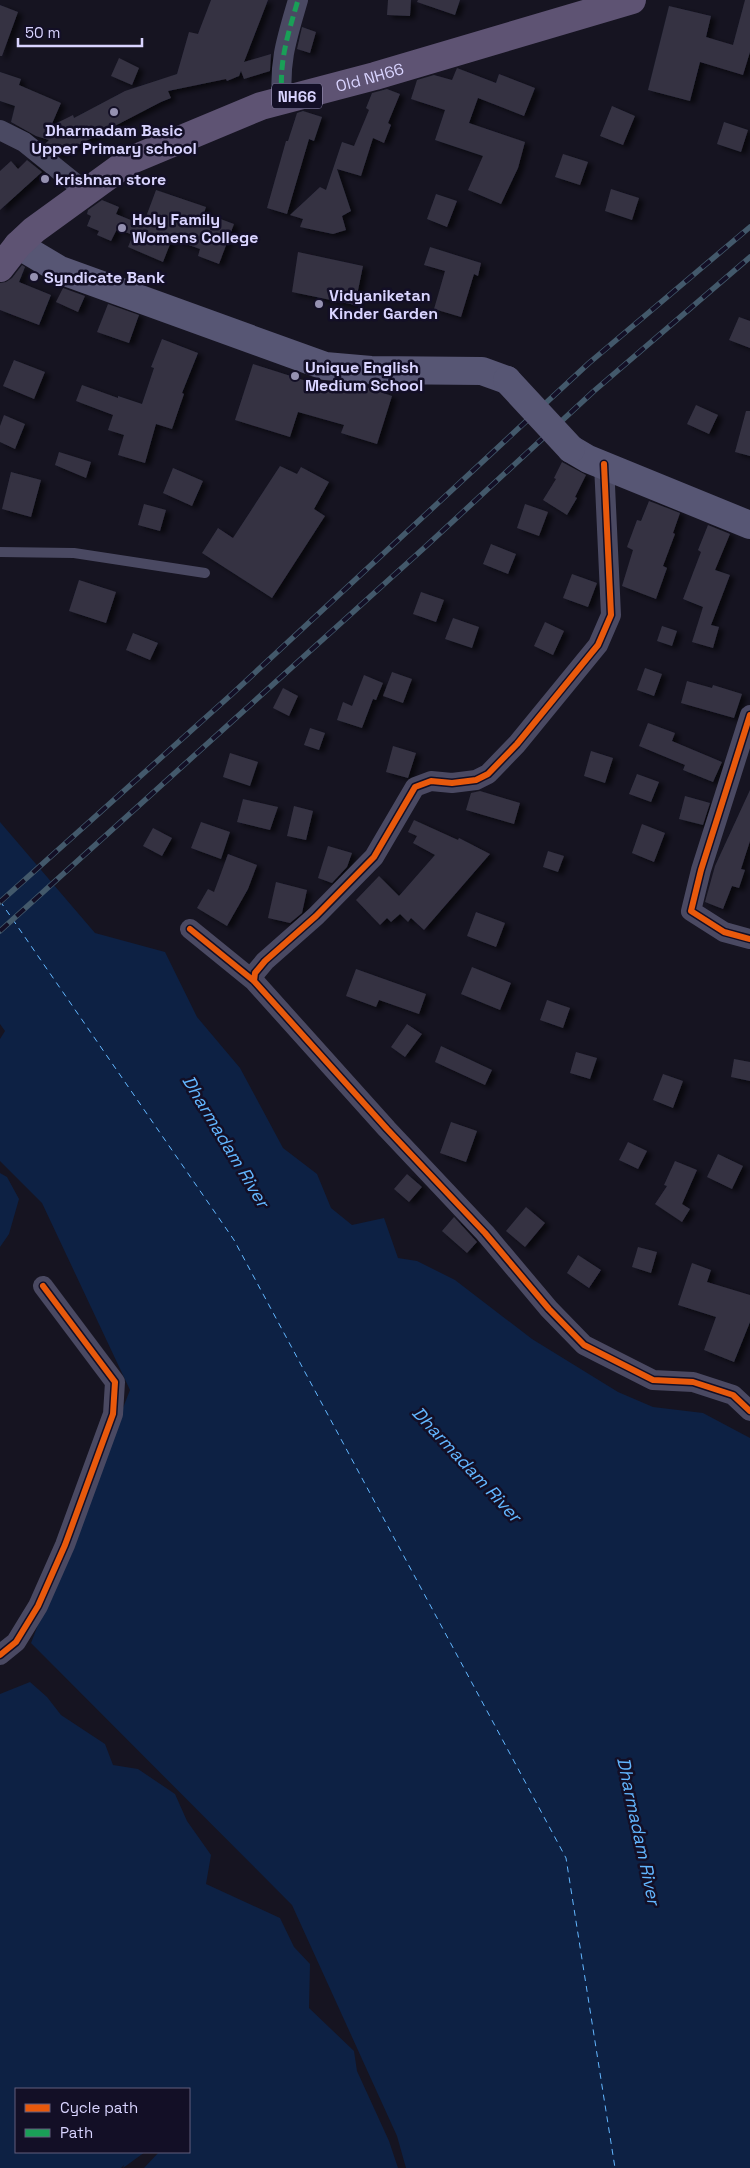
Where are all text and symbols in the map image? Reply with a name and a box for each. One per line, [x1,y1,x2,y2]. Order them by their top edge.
scale bar [18,15,141,47]
text: 50 m [25,23,60,42]
street label: Old NH66 [333,58,406,96]
road number: NH66 [272,84,322,108]
marker: Dharmadam Basic Upper Primary school [108,106,120,118]
place label: Dharmadam Basic Upper Primary school [31,120,197,159]
place label: krishnan store [55,169,166,190]
marker: krishnan store [39,173,51,185]
place label: Holy Family Womens College [132,209,259,248]
marker: Holy Family Womens College [116,222,128,234]
place label: Syndicate Bank [44,267,165,288]
marker: Syndicate Bank [28,271,40,283]
place label: Vidyaniketan Kinder Garden [329,285,438,324]
marker: Vidyaniketan Kinder Garden [313,298,325,310]
place label: Unique English Medium School [305,357,423,396]
marker: Unique English Medium School [289,370,301,382]
water label: Dharmadam River [177,1071,276,1213]
water label: Dharmadam River [407,1401,528,1528]
water label: Dharmadam River [612,1755,666,1909]
legend [15,2088,190,2153]
text: Cycle path [60,2098,138,2117]
text: Path [60,2123,93,2142]

